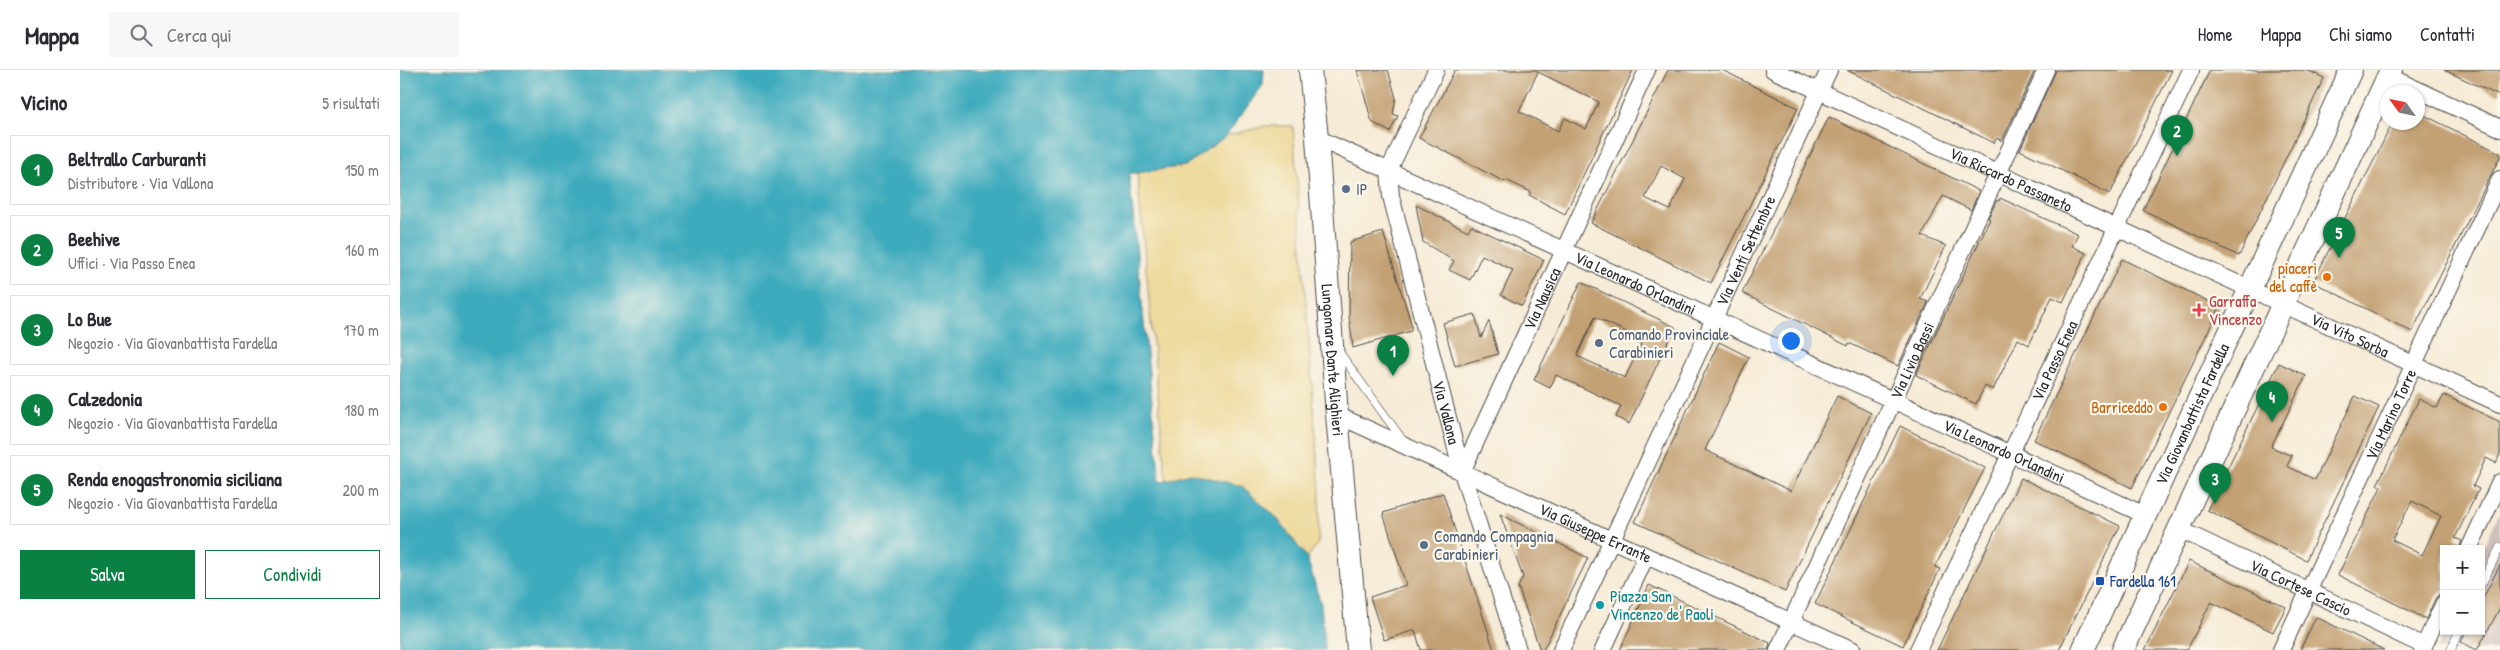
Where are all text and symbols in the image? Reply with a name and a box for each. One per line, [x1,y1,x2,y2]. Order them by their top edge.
search box [109,12,459,57]
text: Mappa [25,19,79,51]
icon: search [127,21,155,49]
text: Cerca qui [167,22,232,48]
text: Home [2198,22,2233,47]
text: Mappa [2261,22,2301,47]
text: Chi siamo [2329,22,2392,47]
text: Contatti [2420,22,2475,47]
north arrow [2380,85,2425,130]
text: Vicino [20,88,67,117]
text: 5 risultati [322,92,380,114]
pin: 2 [2161,115,2193,156]
street label: Via Riccardo Passaneto [1946,142,2077,217]
text: Beltrallo Carburanti [68,146,207,172]
text: 1 [34,159,40,181]
text: 150 m [345,159,379,181]
text: Distributore · Via Vallona [68,172,213,194]
place label: IP [1356,178,1367,200]
marker: IP [1340,183,1352,195]
street label: Via Venti Settembre [1711,191,1781,309]
pin: 5 [2323,217,2355,258]
text: Beehive [68,226,120,252]
text: 2 [33,239,41,261]
text: 160 m [345,239,379,261]
street label: Via Leonardo Orlandini [1571,246,1700,320]
text: Uffici · Via Passo Enea [68,252,195,274]
place label: piaceri del caffè [2269,257,2318,297]
street label: Via Nausica [1518,264,1566,333]
marker: piaceri del caffè [2321,271,2333,283]
street label: Lungomare Dante Alighieri [1317,283,1350,437]
place label: Garraffa Vincenzo [2209,290,2262,330]
marker: Garraffa Vincenzo [2193,304,2205,316]
text: Lo Bue [68,306,112,332]
street label: Via Vito Sorba [2307,308,2393,363]
street label: Via Passo Enea [2026,317,2083,404]
street label: Via Livio Bassi [1884,318,1939,403]
text: 3 [33,319,41,341]
text: 170 m [344,319,379,341]
place label: Comando Provinciale Carabinieri [1609,323,1730,363]
your location [1778,328,1804,354]
text: Negozio · Via Giovanbattista Fardella [68,332,277,354]
pin: 1 [1377,335,1409,376]
marker: Comando Provinciale Carabinieri [1593,337,1605,349]
street label: Via Giovanbattista Fardella [2150,340,2234,488]
street label: Via Marino Torre [2360,365,2422,463]
street label: Via Vallona [1428,378,1465,446]
pin: 4 [2256,381,2288,422]
text: Calzedonia [68,386,142,412]
place label: Barriceddo [2091,396,2154,418]
text: 4 [34,399,40,421]
text: 180 m [345,399,379,421]
marker: Barriceddo [2157,401,2169,413]
text: Negozio · Via Giovanbattista Fardella [68,412,277,434]
street label: Via Leonardo Orlandini [1940,414,2068,488]
pin: 3 [2199,463,2231,504]
text: Renda enogastronomia siciliana [68,466,282,492]
text: 5 [34,479,40,501]
text: 200 m [343,479,379,501]
text: Negozio · Via Giovanbattista Fardella [68,492,277,514]
street label: Via Giuseppe Errante [1536,498,1656,568]
place label: Comando Compagnia Carabinieri [1434,525,1553,565]
marker: Comando Compagnia Carabinieri [1418,539,1430,551]
map controls [2440,545,2485,635]
button: + [2440,545,2485,590]
button: Salva [20,550,195,599]
button: Condividi [205,550,380,599]
street label: Via Cortese Cascio [2247,554,2356,621]
place label: Fardella 161 [2109,570,2176,592]
marker: Fardella 161 [2094,575,2106,587]
place label: Piazza San Vincenzo de' Paoli [1610,585,1714,625]
button: − [2440,590,2485,635]
marker: Piazza San Vincenzo de' Paoli [1594,599,1606,611]

